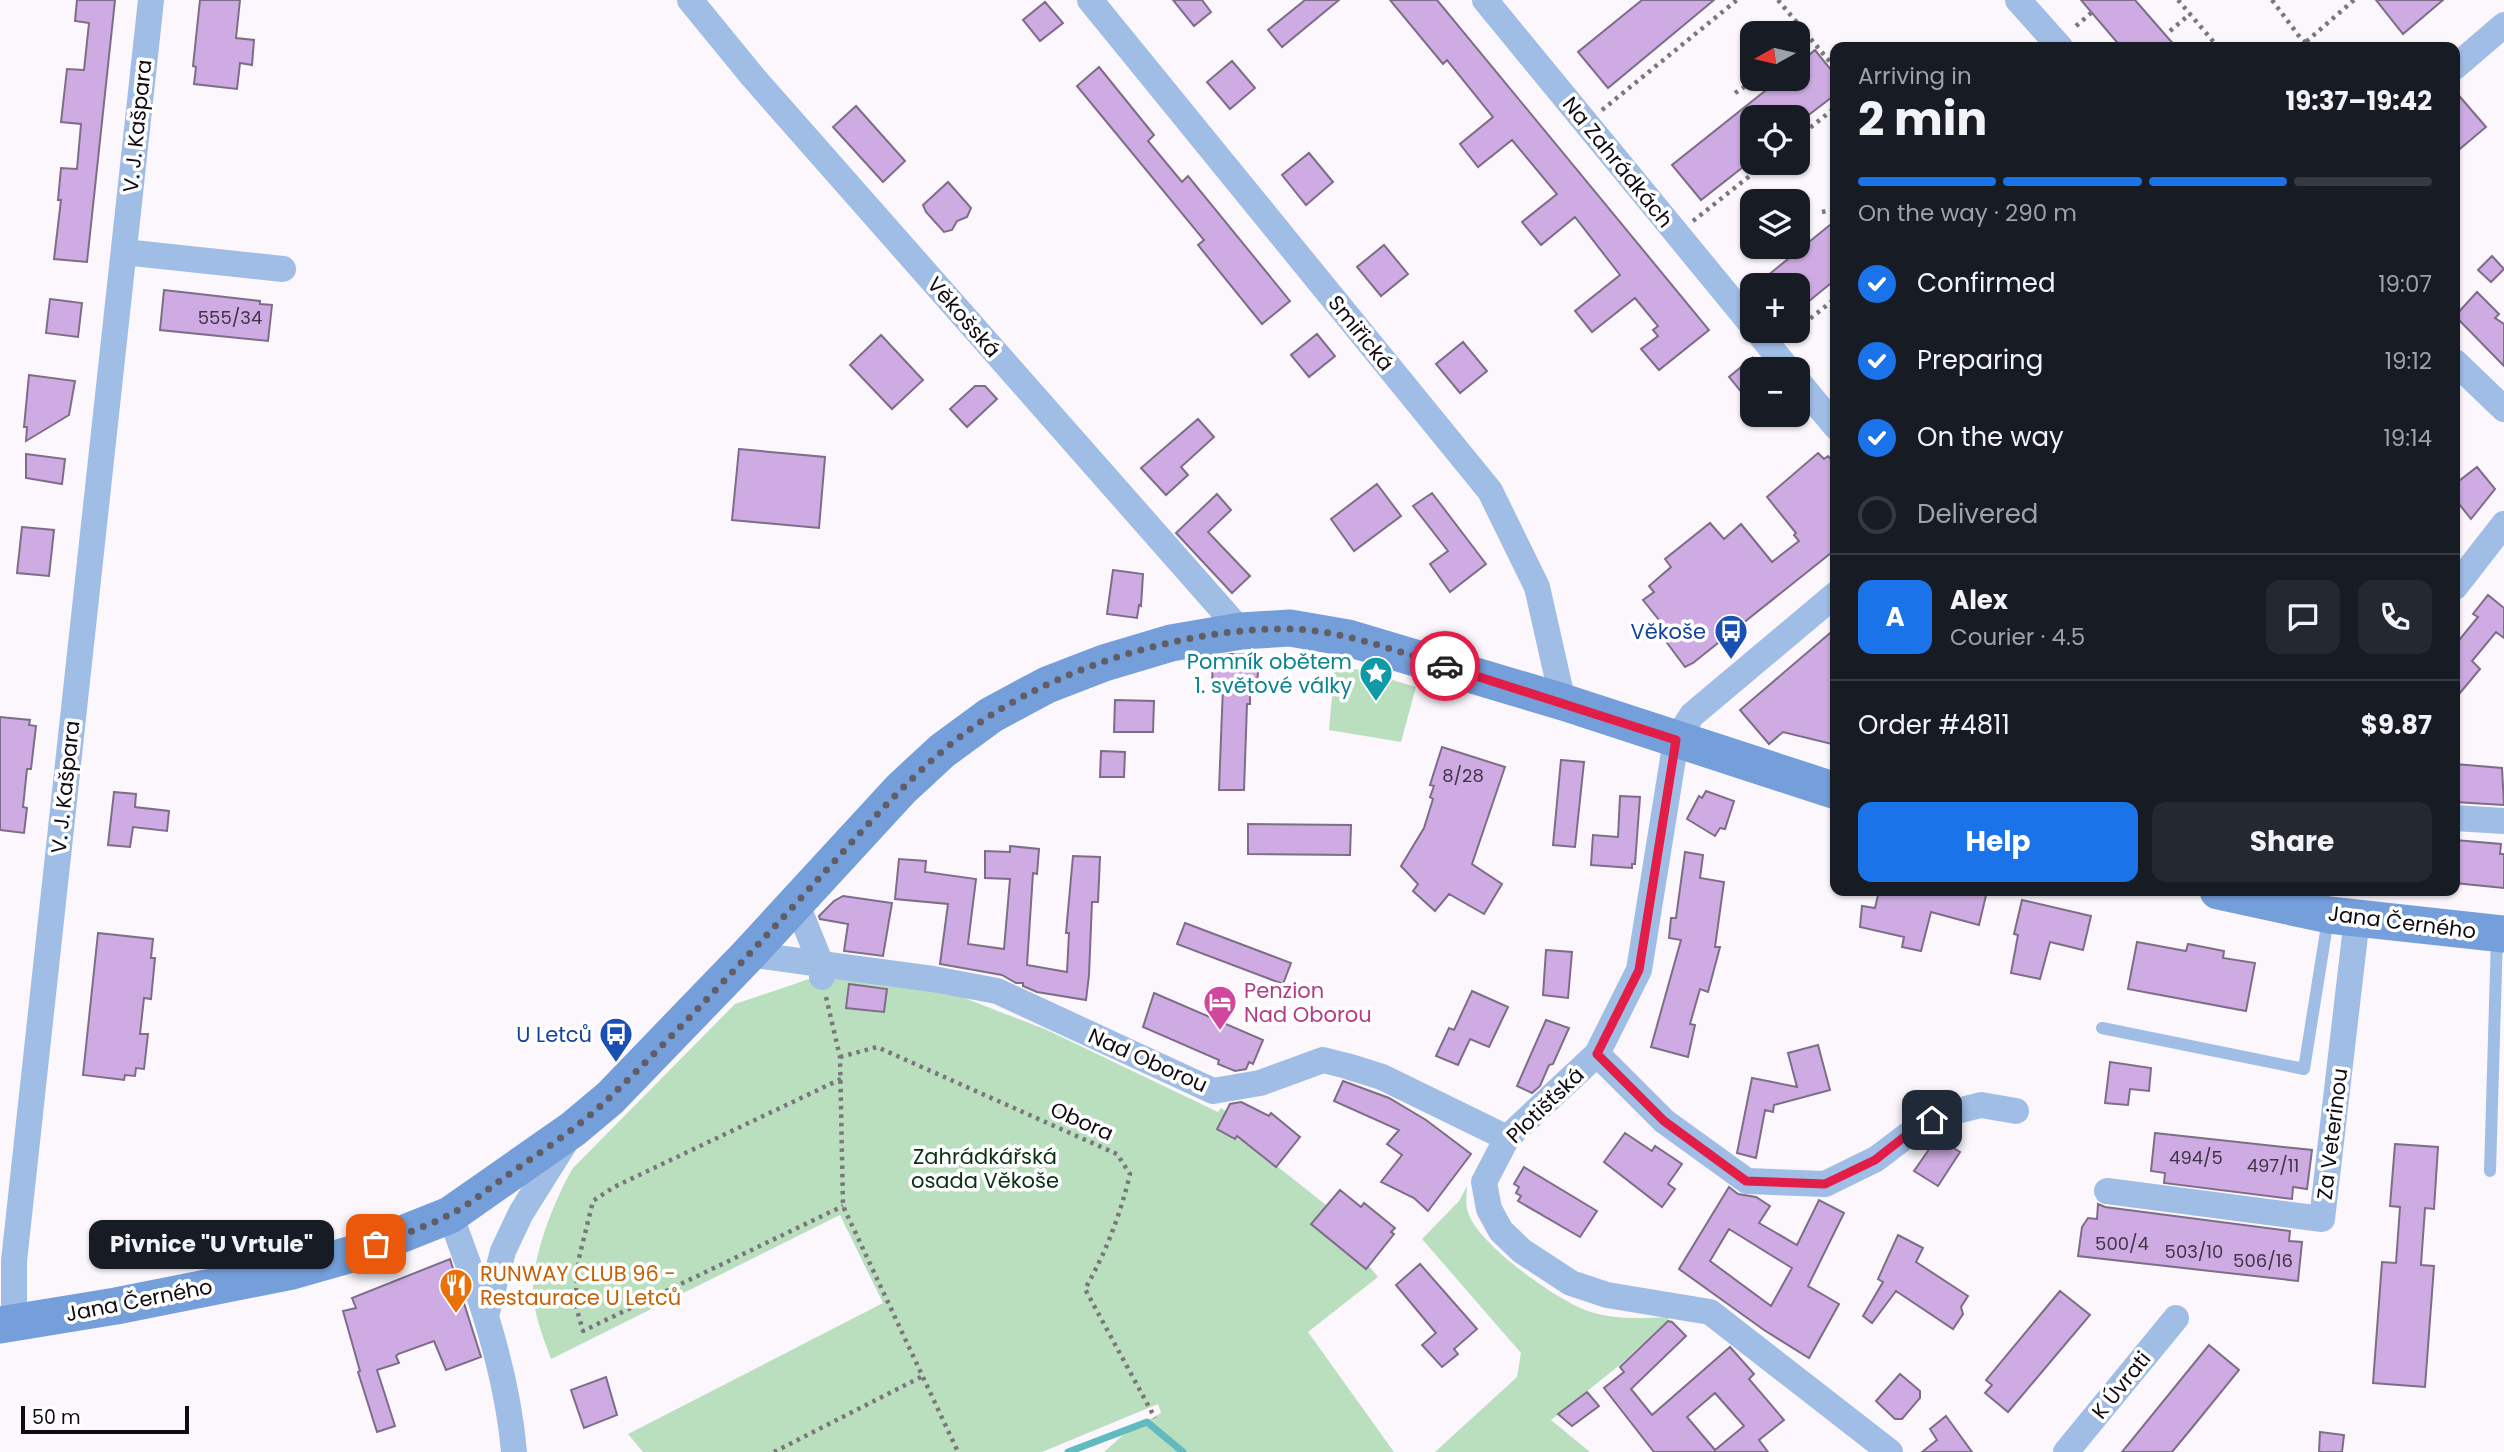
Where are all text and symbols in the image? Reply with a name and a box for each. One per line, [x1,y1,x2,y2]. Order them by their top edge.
north arrow [1740,21,1810,91]
map controls [1740,21,1810,427]
street label: V. J. Kašpara [116,58,158,194]
text: Arriving in [1858,60,1972,92]
text: 19:37–19:42 [2286,83,2432,119]
text: 2 min [1858,87,1987,151]
street label: Na Zahrádkách [1556,90,1680,234]
button: locate [1740,105,1810,175]
button: layers [1740,189,1810,259]
text: On the way · 290 m [1858,197,2077,229]
icon: check [1858,265,1896,303]
text: Confirmed [1917,265,2055,301]
text: 19:07 [2378,268,2432,300]
street label: Věkošská [921,270,1007,364]
button: + [1740,273,1810,343]
street label: Smiřická [1321,289,1401,377]
house number: 555/34 [198,305,262,330]
icon: check [1858,342,1896,380]
text: Preparing [1917,342,2043,378]
text: 19:12 [2385,345,2432,377]
button: − [1740,357,1810,427]
icon: check [1858,419,1896,457]
text: On the way [1917,419,2064,455]
text: 19:14 [2383,422,2432,454]
text: Delivered [1917,496,2038,532]
button: chat [2266,580,2340,654]
button: phone [2358,580,2432,654]
text: Alex [1950,582,2008,618]
text: A [1885,599,1905,635]
bus stop icon: Věkoše [1712,612,1750,661]
place label: Věkoše [1631,617,1706,646]
text: Courier · 4.5 [1950,621,2085,653]
courier [1410,631,1480,701]
place label: Pomník obětem 1. světové války [1187,647,1352,700]
icon: car [1426,647,1464,685]
place icon: Pomník obětem 1. světové války [1357,654,1395,703]
text: Order #4811 [1858,707,2010,743]
text: $9.87 [2361,707,2432,743]
street label: V. J. Kašpara [44,719,86,855]
house number: 8/28 [1442,763,1484,788]
button: Help [1858,802,2138,882]
button: Share [2152,802,2432,882]
street label: Jana Černého [2326,899,2478,945]
place label: Penzion Nad Oborou [1244,976,1372,1029]
hotel icon: Penzion Nad Oborou [1201,983,1239,1032]
bus stop icon: U Letců [597,1015,635,1064]
place label: U Letců [516,1020,592,1049]
street label: Nad Oborou [1084,1021,1212,1099]
street label: Plotišťská [1500,1060,1590,1150]
street label: Za Veterinou [2310,1067,2354,1201]
pin [1902,1090,1962,1150]
street label: Obora [1046,1094,1118,1148]
icon: home [1913,1101,1951,1139]
park label: Zahrádkářská osada Věkoše [911,1142,1059,1195]
house number: 494/5 [2169,1145,2223,1170]
house number: 497/11 [2247,1153,2299,1178]
pin [346,1214,406,1274]
callout: Pivnice "U Vrtule" [89,1220,334,1268]
icon: bag [357,1225,395,1263]
text: Pivnice "U Vrtule" [110,1228,313,1260]
house number: 500/4 [2095,1231,2149,1256]
house number: 503/10 [2165,1239,2223,1264]
house number: 506/16 [2233,1248,2293,1273]
place label: RUNWAY CLUB 96 - Restaurace U Letců [480,1259,681,1312]
restaurant icon: RUNWAY CLUB 96 - Restaurace U Letců [437,1266,475,1315]
street label: Jana Černého [63,1272,215,1328]
street label: K Úvrati [2085,1345,2157,1425]
scale bar [21,1403,189,1435]
text: 50 m [32,1404,81,1431]

